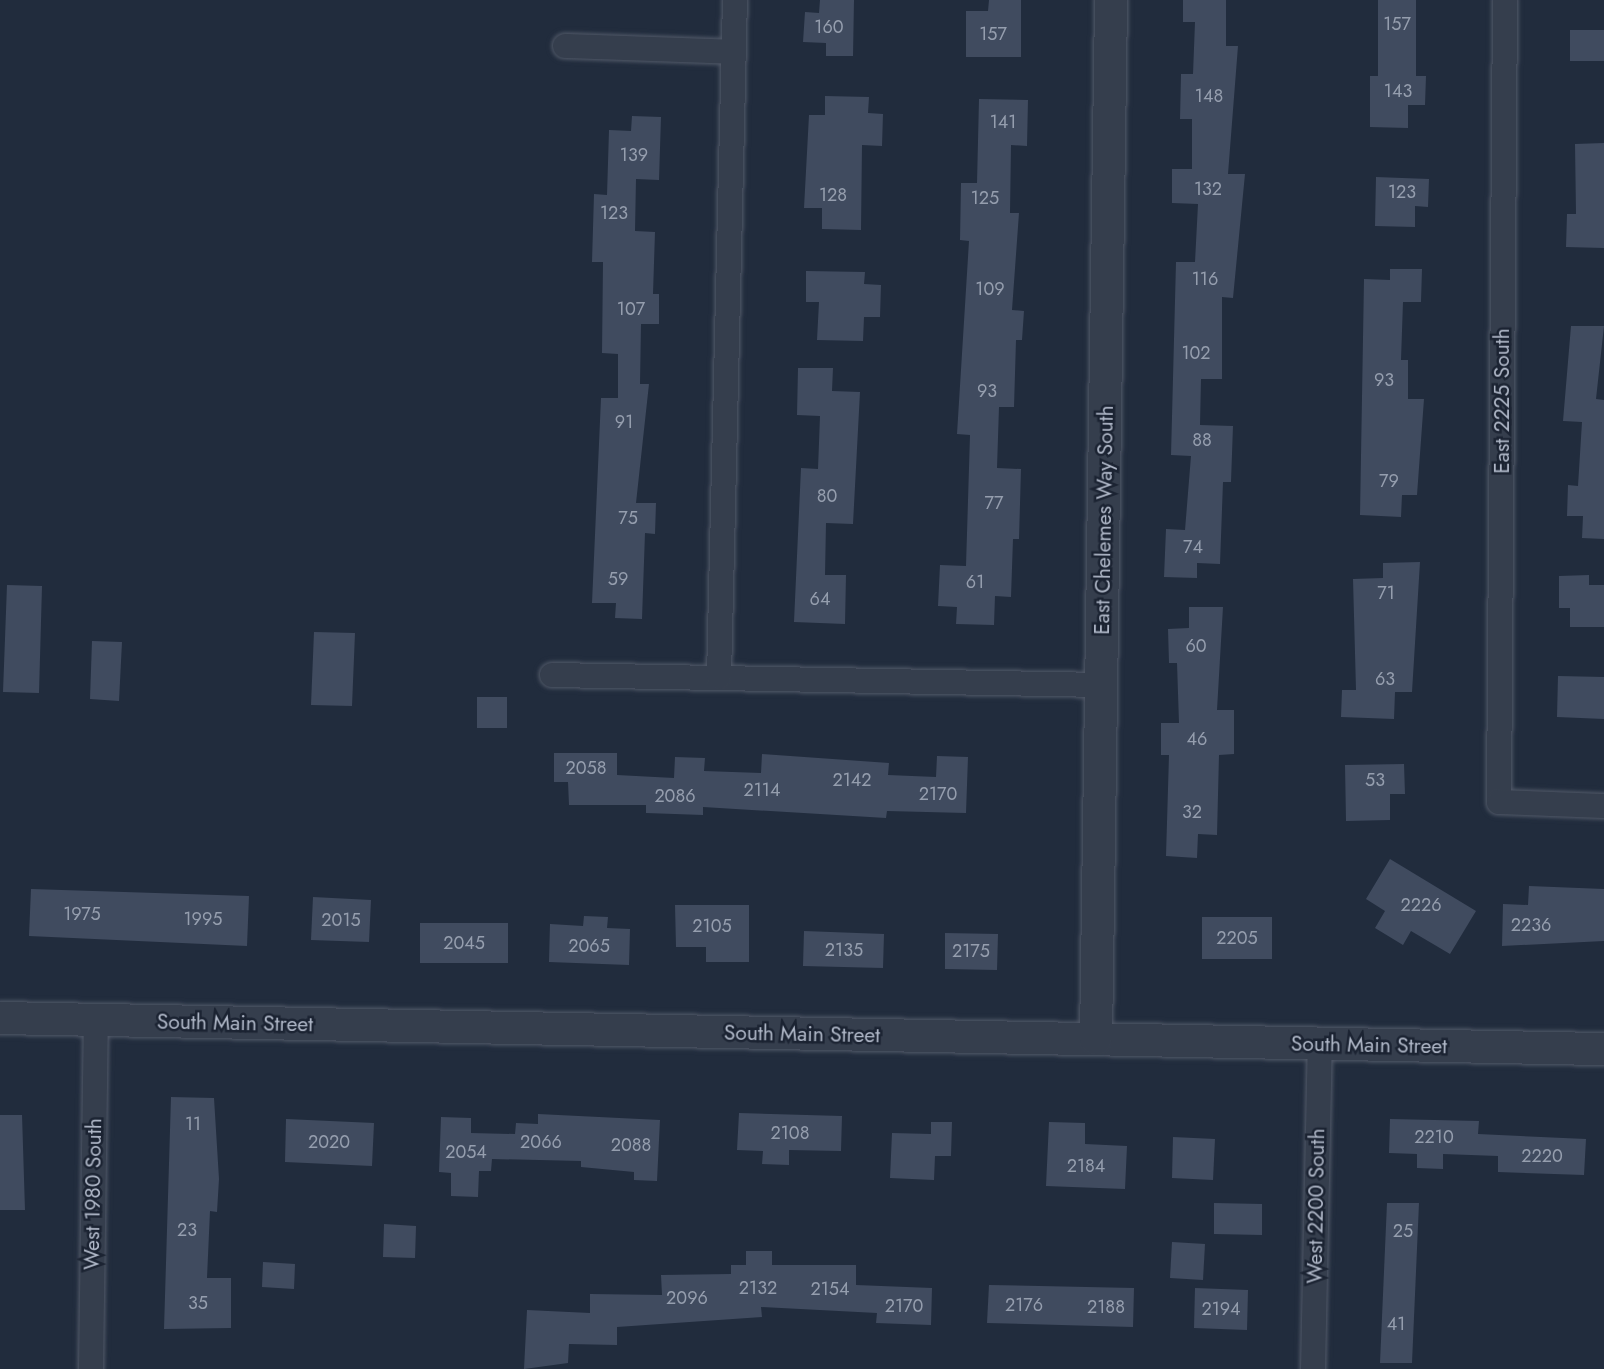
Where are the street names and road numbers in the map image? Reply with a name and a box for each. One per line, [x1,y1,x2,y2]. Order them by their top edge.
street label: East 2225 South [1489,328,1515,474]
street label: East Chelemes Way South [1089,405,1119,635]
street label: South Main Street [157,1009,313,1037]
street label: South Main Street [724,1020,880,1048]
street label: South Main Street [1291,1031,1447,1059]
street label: West 1980 South [79,1118,107,1270]
street label: West 2200 South [1302,1128,1330,1284]

